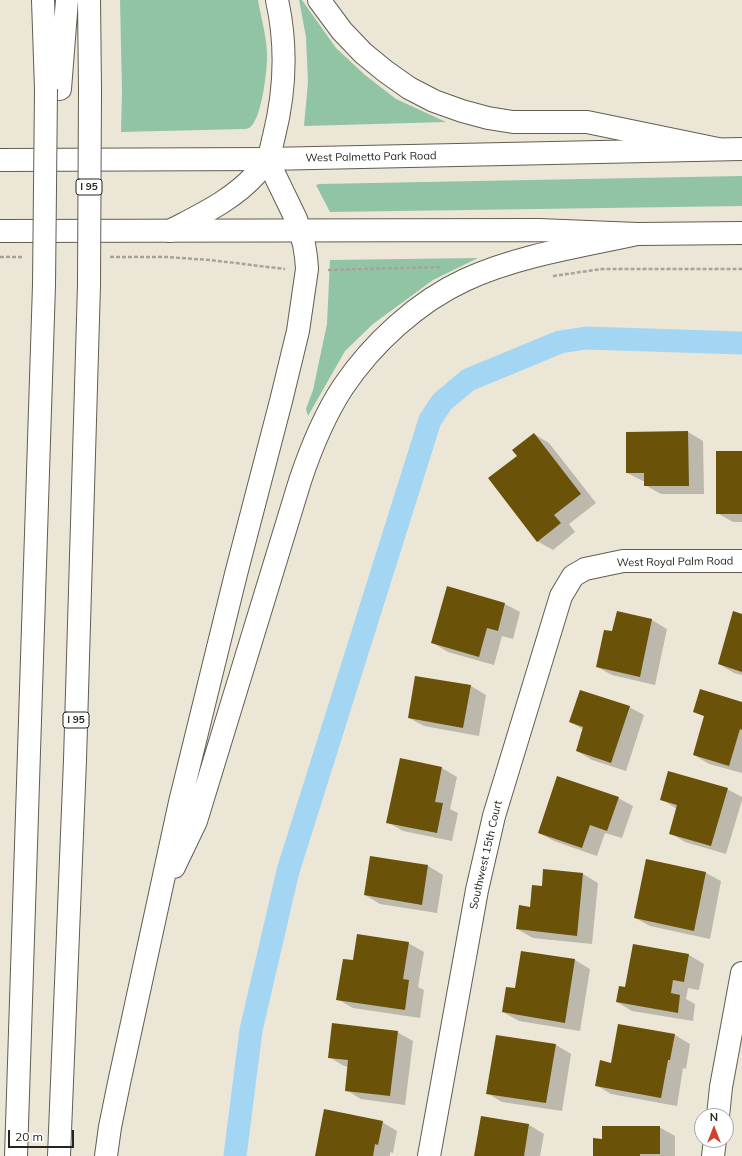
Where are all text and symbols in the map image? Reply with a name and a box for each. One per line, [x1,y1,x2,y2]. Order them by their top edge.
street label: West Palmetto Park Road [305,149,437,165]
road number: I 95 [76,179,102,195]
street label: West Royal Palm Road [616,554,734,570]
road number: I 95 [63,712,89,728]
street label: Southwest 15th Court [467,799,505,911]
north arrow [694,1108,734,1148]
text: N [710,1110,718,1124]
scale bar [10,1122,76,1148]
text: 20 m [15,1129,43,1144]

